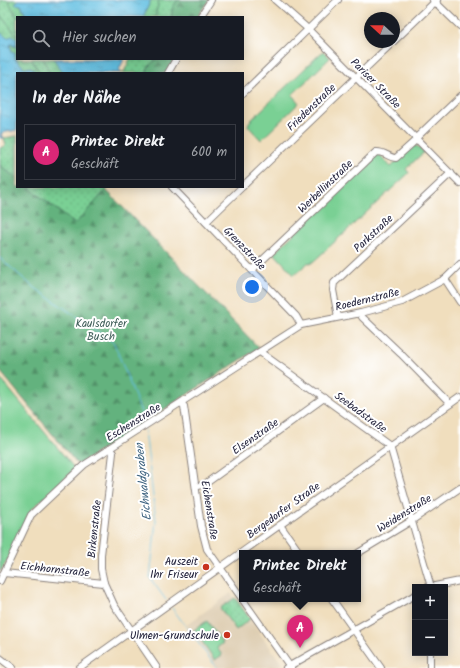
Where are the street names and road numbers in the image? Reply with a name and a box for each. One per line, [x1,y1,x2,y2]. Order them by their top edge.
street label: Pariser Straße [346,54,405,113]
street label: Friedenstraße [283,80,340,136]
street label: Werbellinstraße [294,156,357,218]
street label: Parkstraße [350,210,398,257]
street label: Grenzstraße [219,223,270,275]
street label: Roedernstraße [333,283,401,317]
street label: Seebadstraße [330,388,391,438]
street label: Eschenstraße [103,399,165,447]
street label: Elsenstraße [228,414,283,460]
street label: Bergedorfer Straße [243,478,324,544]
street label: Eichenstraße [195,479,223,541]
street label: Weidenstraße [374,490,435,538]
street label: Birkenstraße [83,499,107,559]
street label: Eichhornstraße [19,557,90,583]

